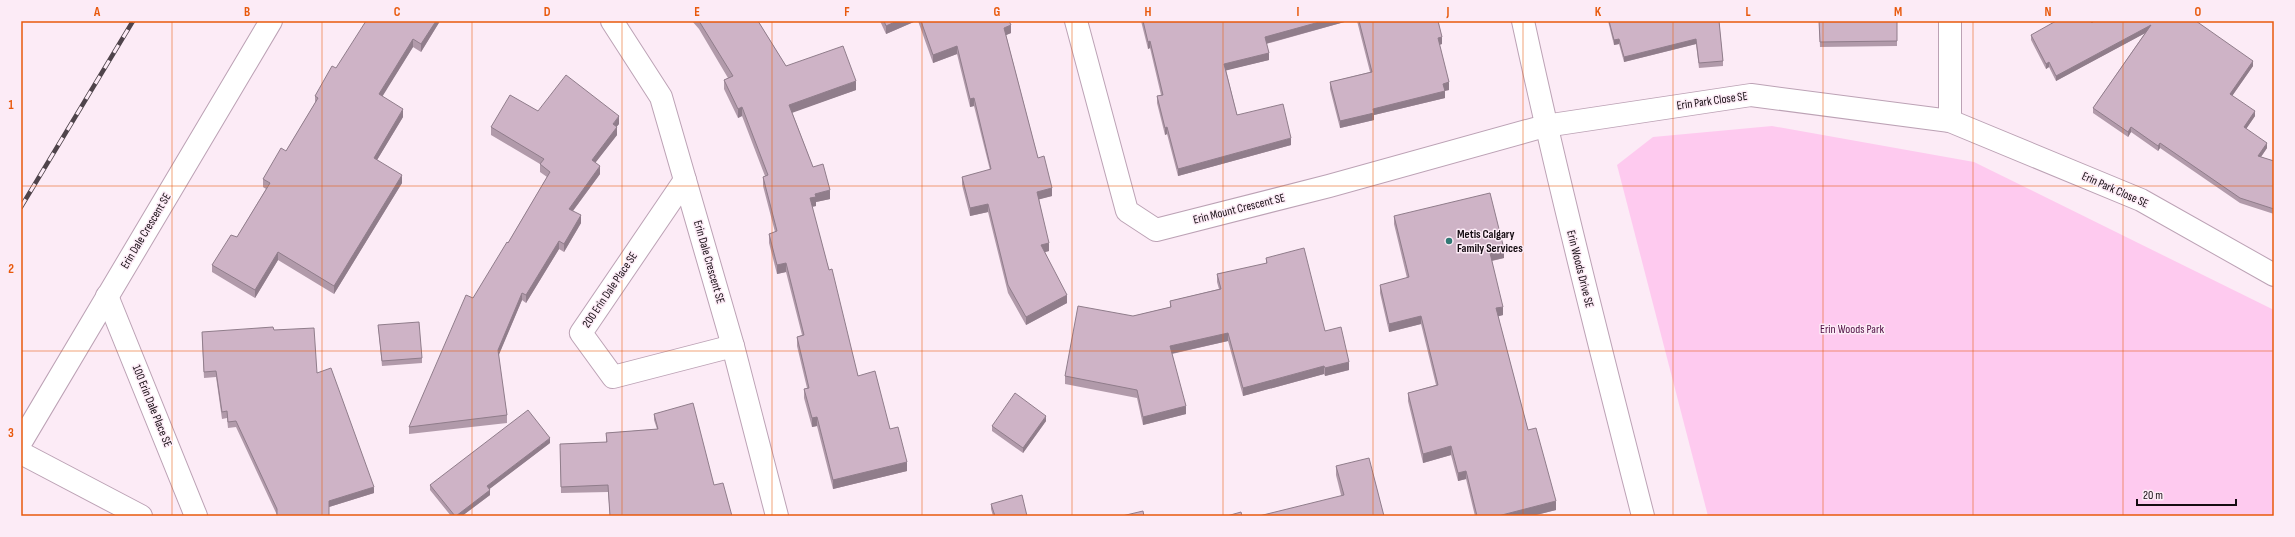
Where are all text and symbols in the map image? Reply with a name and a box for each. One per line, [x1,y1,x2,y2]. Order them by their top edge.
text: A [93,4,101,20]
text: B [244,4,250,20]
text: C [394,4,401,20]
text: D [544,4,551,20]
text: E [694,4,700,20]
text: F [844,4,850,20]
text: G [994,4,1001,20]
text: H [1145,4,1152,20]
text: I [1297,4,1300,20]
text: J [1446,4,1450,20]
text: K [1595,4,1602,20]
text: L [1745,4,1751,20]
text: M [1894,4,1902,20]
text: N [2045,4,2052,20]
text: O [2195,4,2202,20]
street label: Erin Park Close SE [1676,89,1748,113]
text: 1 [8,97,14,113]
street label: Erin Park Close SE [2079,169,2151,211]
street label: Erin Dale Crescent SE [118,190,175,272]
street label: Erin Mount Crescent SE [1191,190,1287,228]
street label: Erin Dale Crescent SE [690,219,728,305]
place label: Metis Calgary Family Services [1457,227,1523,256]
street label: Erin Woods Drive SE [1563,229,1597,309]
marker: Metis Calgary Family Services [1444,236,1454,246]
street label: 200 Erin Dale Place SE [579,249,641,331]
text: 2 [8,261,14,277]
park label: Erin Woods Park [1820,322,1884,337]
street label: 100 Erin Dale Place SE [129,363,175,449]
text: 3 [8,425,14,441]
scale bar [2137,481,2236,507]
text: 20 m [2143,488,2163,503]

